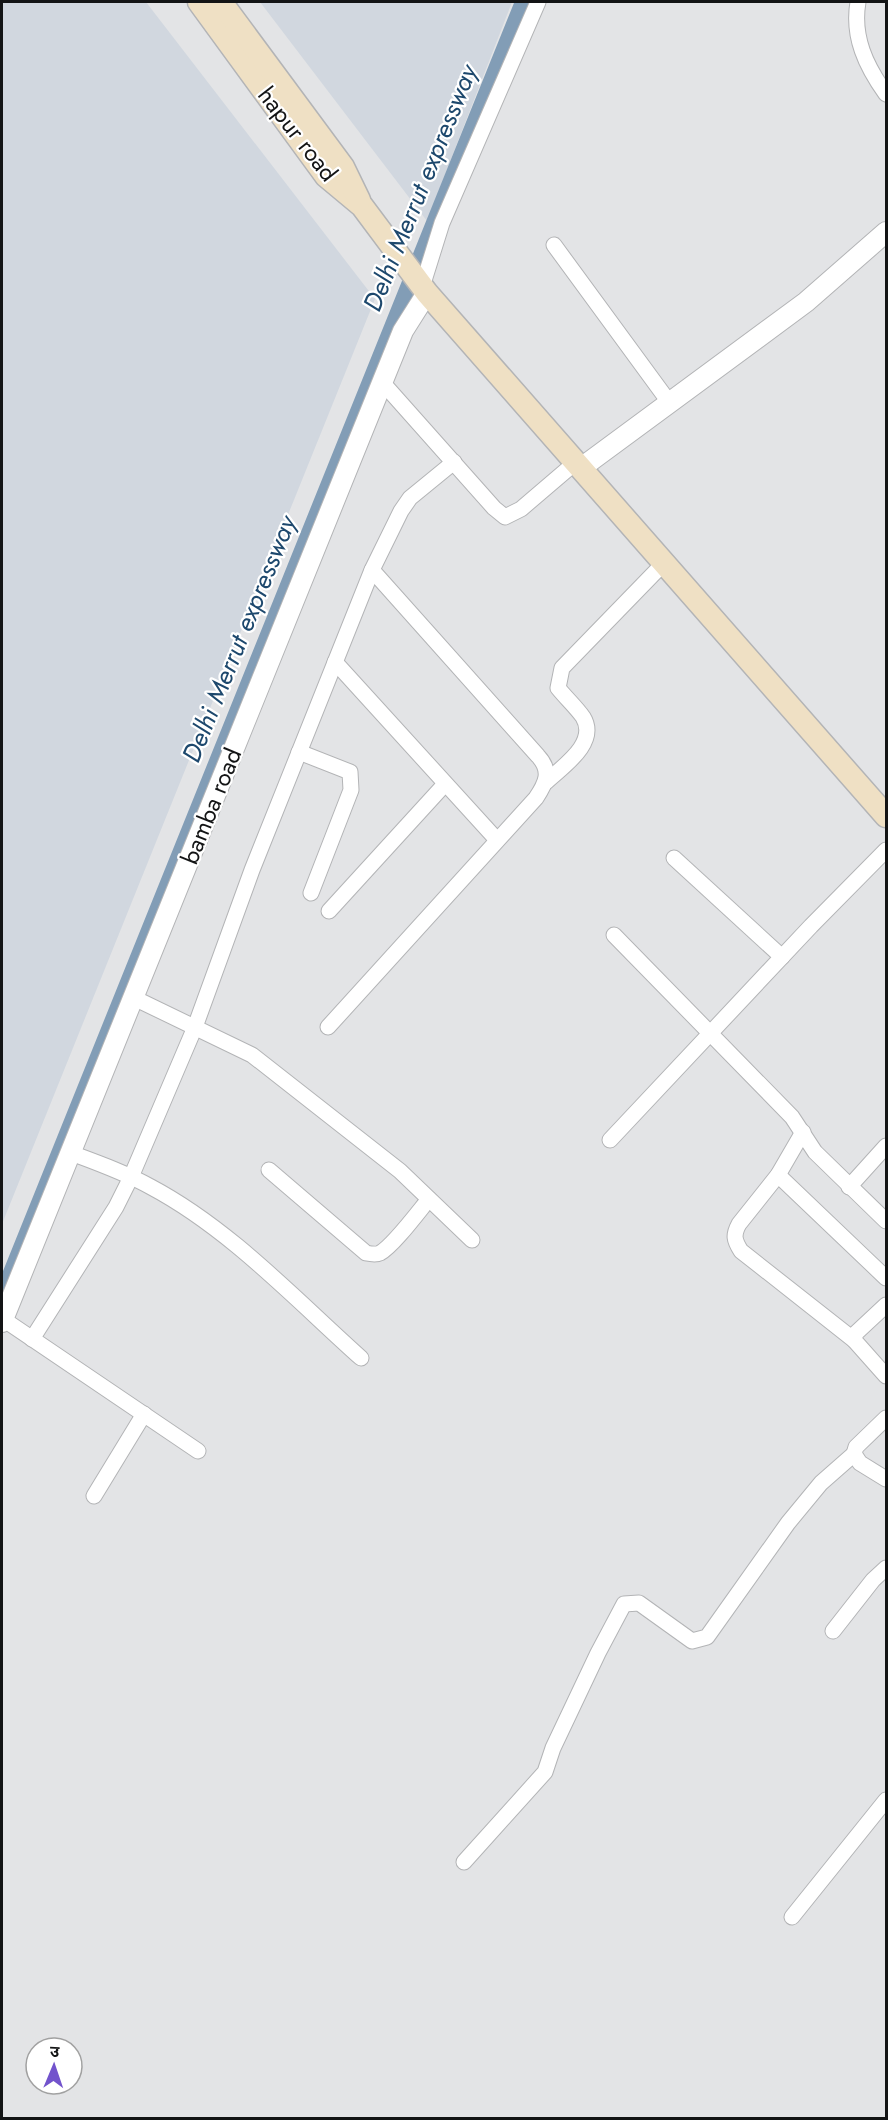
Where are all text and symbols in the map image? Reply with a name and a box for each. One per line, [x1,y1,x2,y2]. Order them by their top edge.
water label: Delhi Merrut expressway [353,57,488,317]
street label: hapur road [250,79,346,189]
water label: Delhi Merrut expressway [172,508,307,768]
street label: bamba road [172,743,250,869]
north arrow [24,2036,84,2096]
text: उ [49,2040,60,2063]

